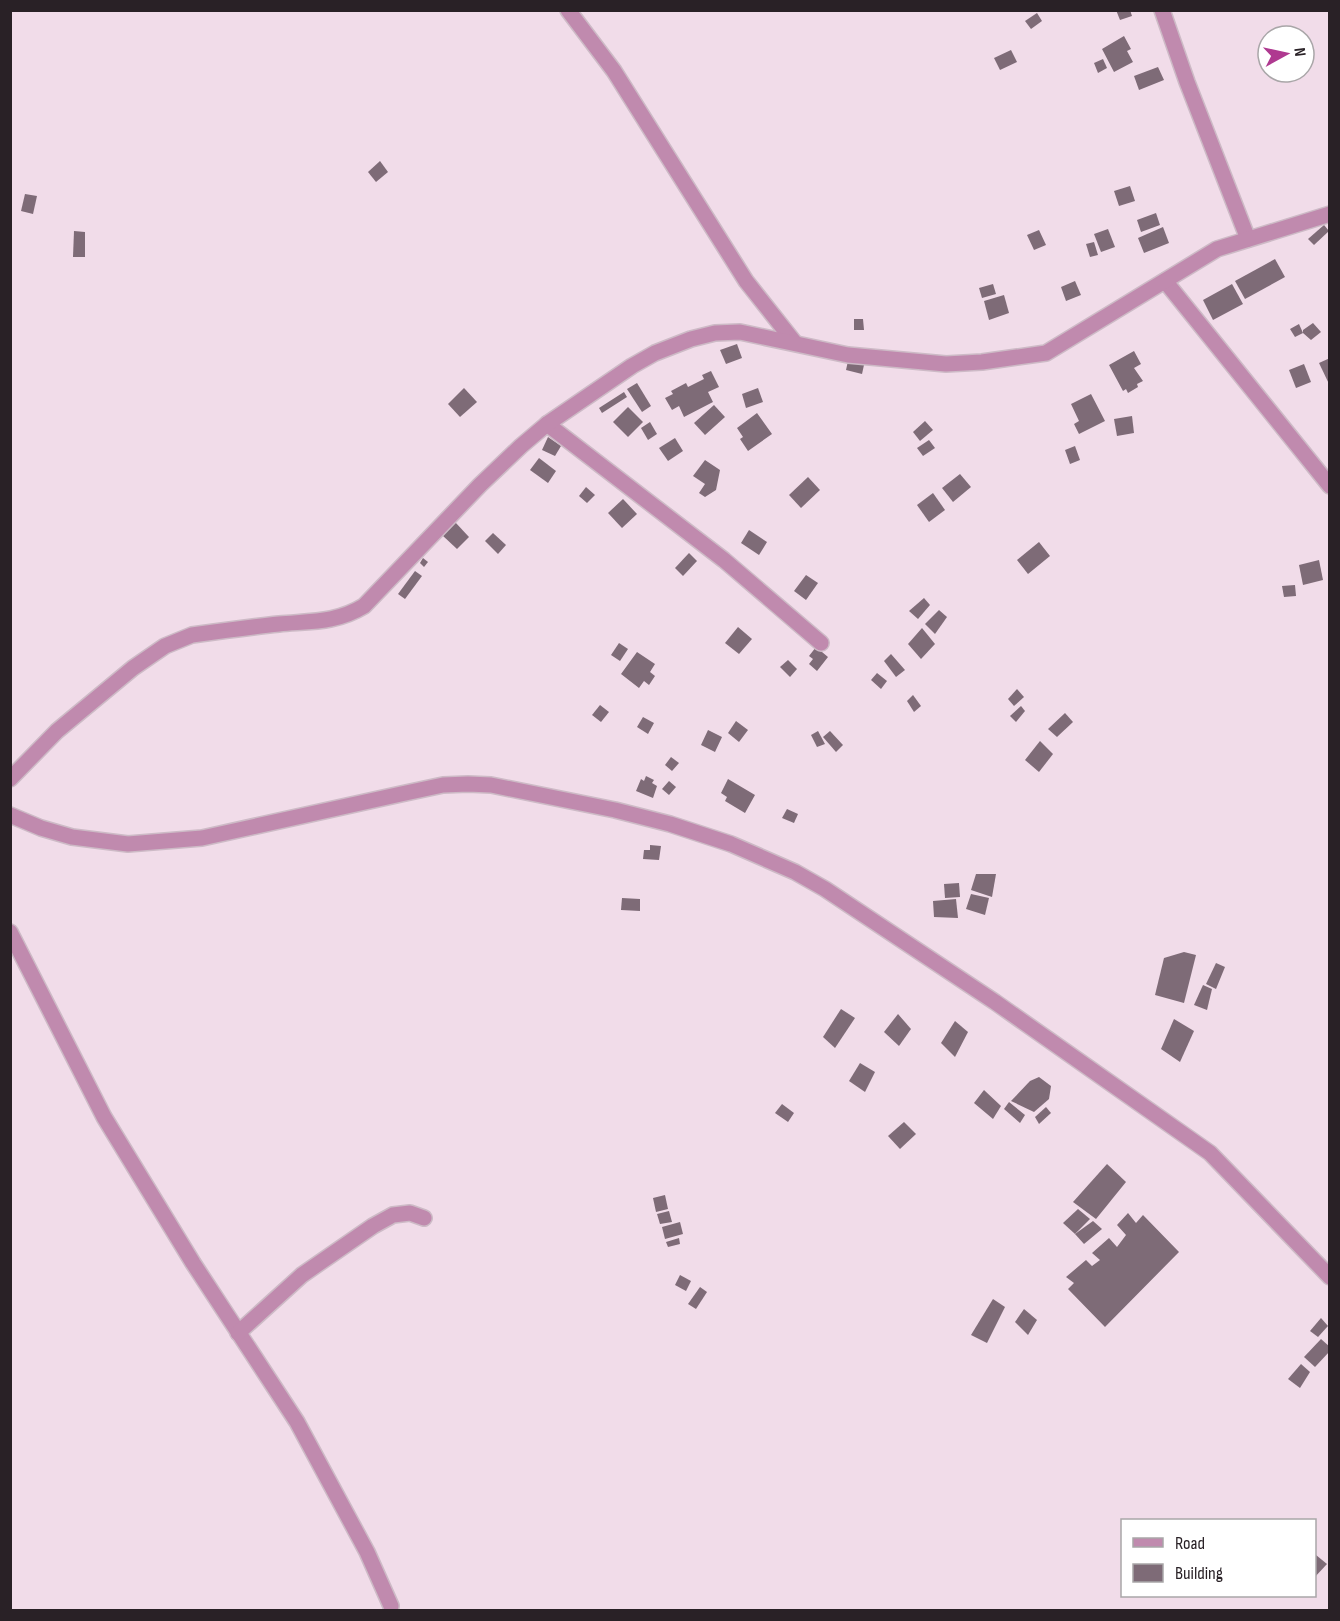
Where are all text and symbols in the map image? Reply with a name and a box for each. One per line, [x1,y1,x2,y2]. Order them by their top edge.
north arrow [1256,24,1316,84]
text: N [1289,47,1309,58]
legend [1121,1519,1316,1597]
text: Road [1175,1533,1205,1554]
text: Building [1175,1563,1223,1584]

